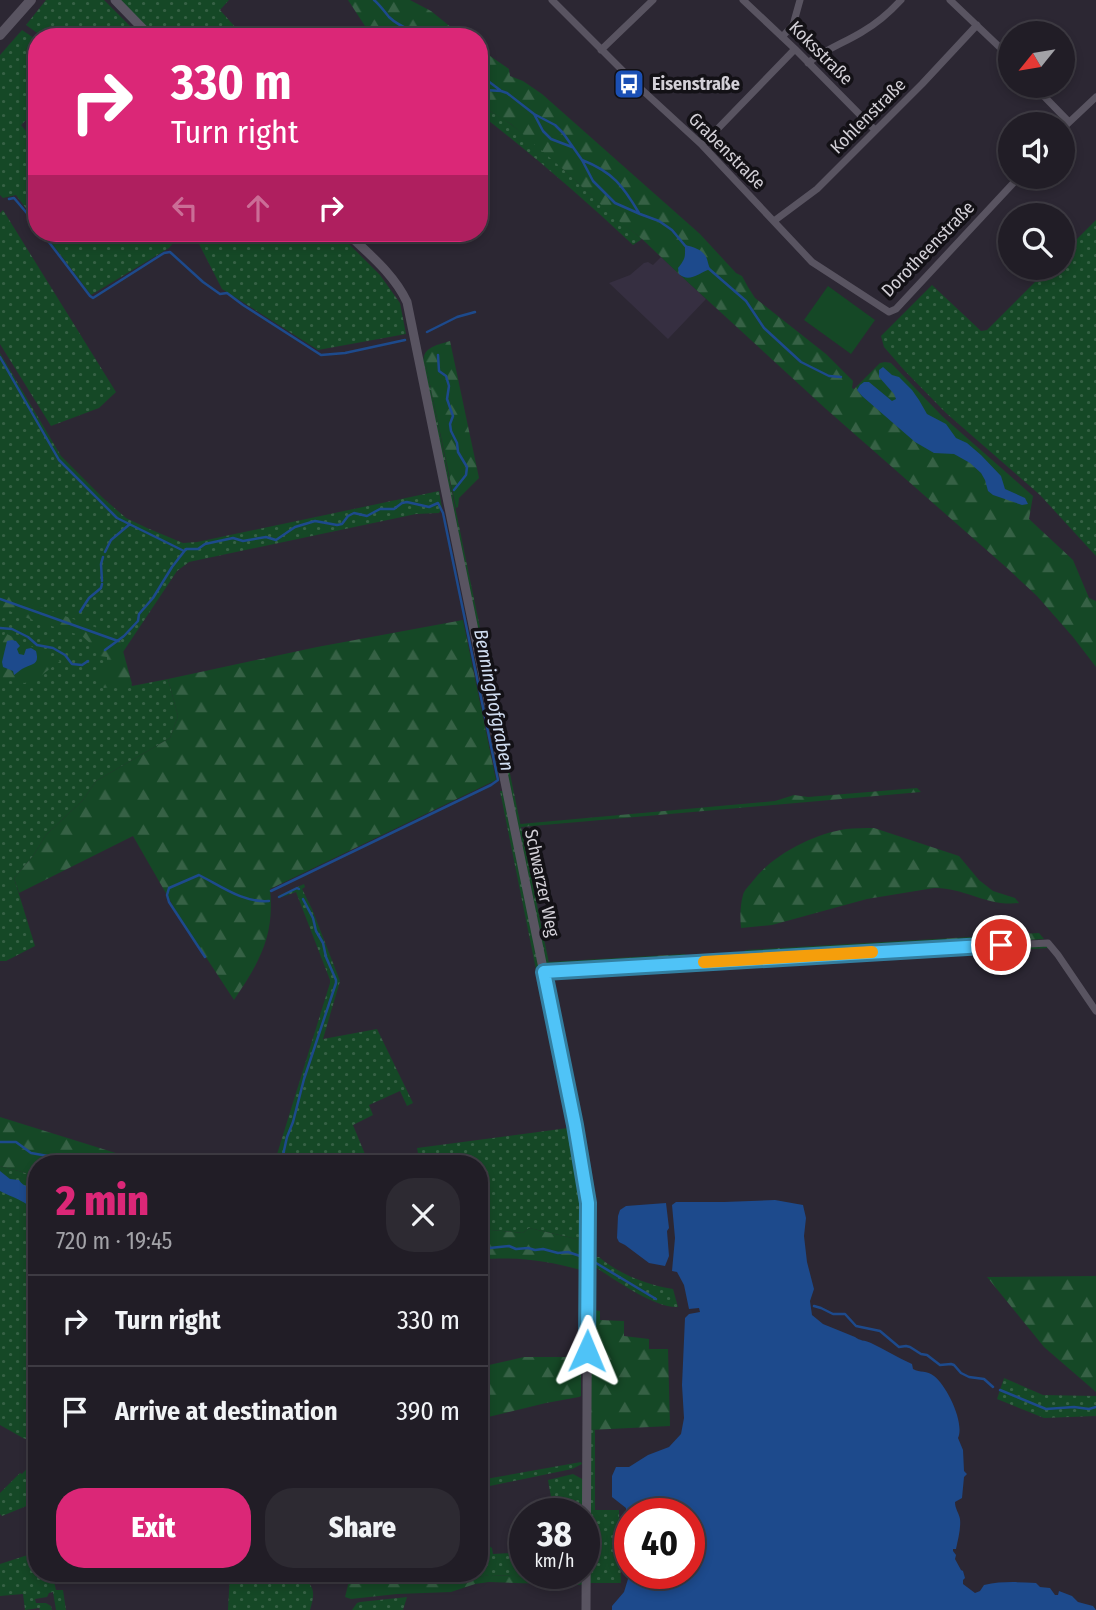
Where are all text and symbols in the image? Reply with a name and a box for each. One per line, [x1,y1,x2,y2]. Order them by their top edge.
street label: Koksstraße [785,17,858,90]
north arrow [998,21,1074,98]
map controls [998,21,1075,280]
text: 330 m [171,53,292,112]
icon: right [56,56,147,147]
bus stop icon: Eisenstraße [612,67,646,101]
place label: Eisenstraße [652,73,740,95]
street label: Kohlenstraße [826,74,910,158]
street label: Grabenstraße [684,108,770,194]
button: sound [998,112,1075,189]
text: Turn right [171,113,298,151]
icon: left [166,189,204,227]
icon: ahead [239,189,277,227]
icon: right [312,189,350,227]
street label: Dorotheenstraße [877,197,979,301]
button: search [998,203,1075,280]
water label: Benninghofgraben [469,627,519,773]
street label: Schwarzer Weg [520,827,564,939]
pin [971,915,1031,975]
icon: arrive [982,926,1020,964]
text: 2 min [56,1176,149,1226]
button: close [386,1178,460,1252]
text: 720 m · 19:45 [56,1227,172,1255]
icon: right [56,1302,94,1340]
text: Turn right [115,1305,221,1336]
text: 330 m [397,1305,460,1336]
position arrow [550,1314,624,1388]
icon: arrive [56,1393,94,1431]
text: Arrive at destination [115,1396,338,1427]
text: 390 m [396,1396,460,1427]
button: Exit [56,1488,251,1568]
button: Share [265,1488,460,1568]
speed limit sign: 40 [614,1498,705,1589]
text: 38 [537,1513,572,1555]
text: km/h [534,1550,575,1572]

